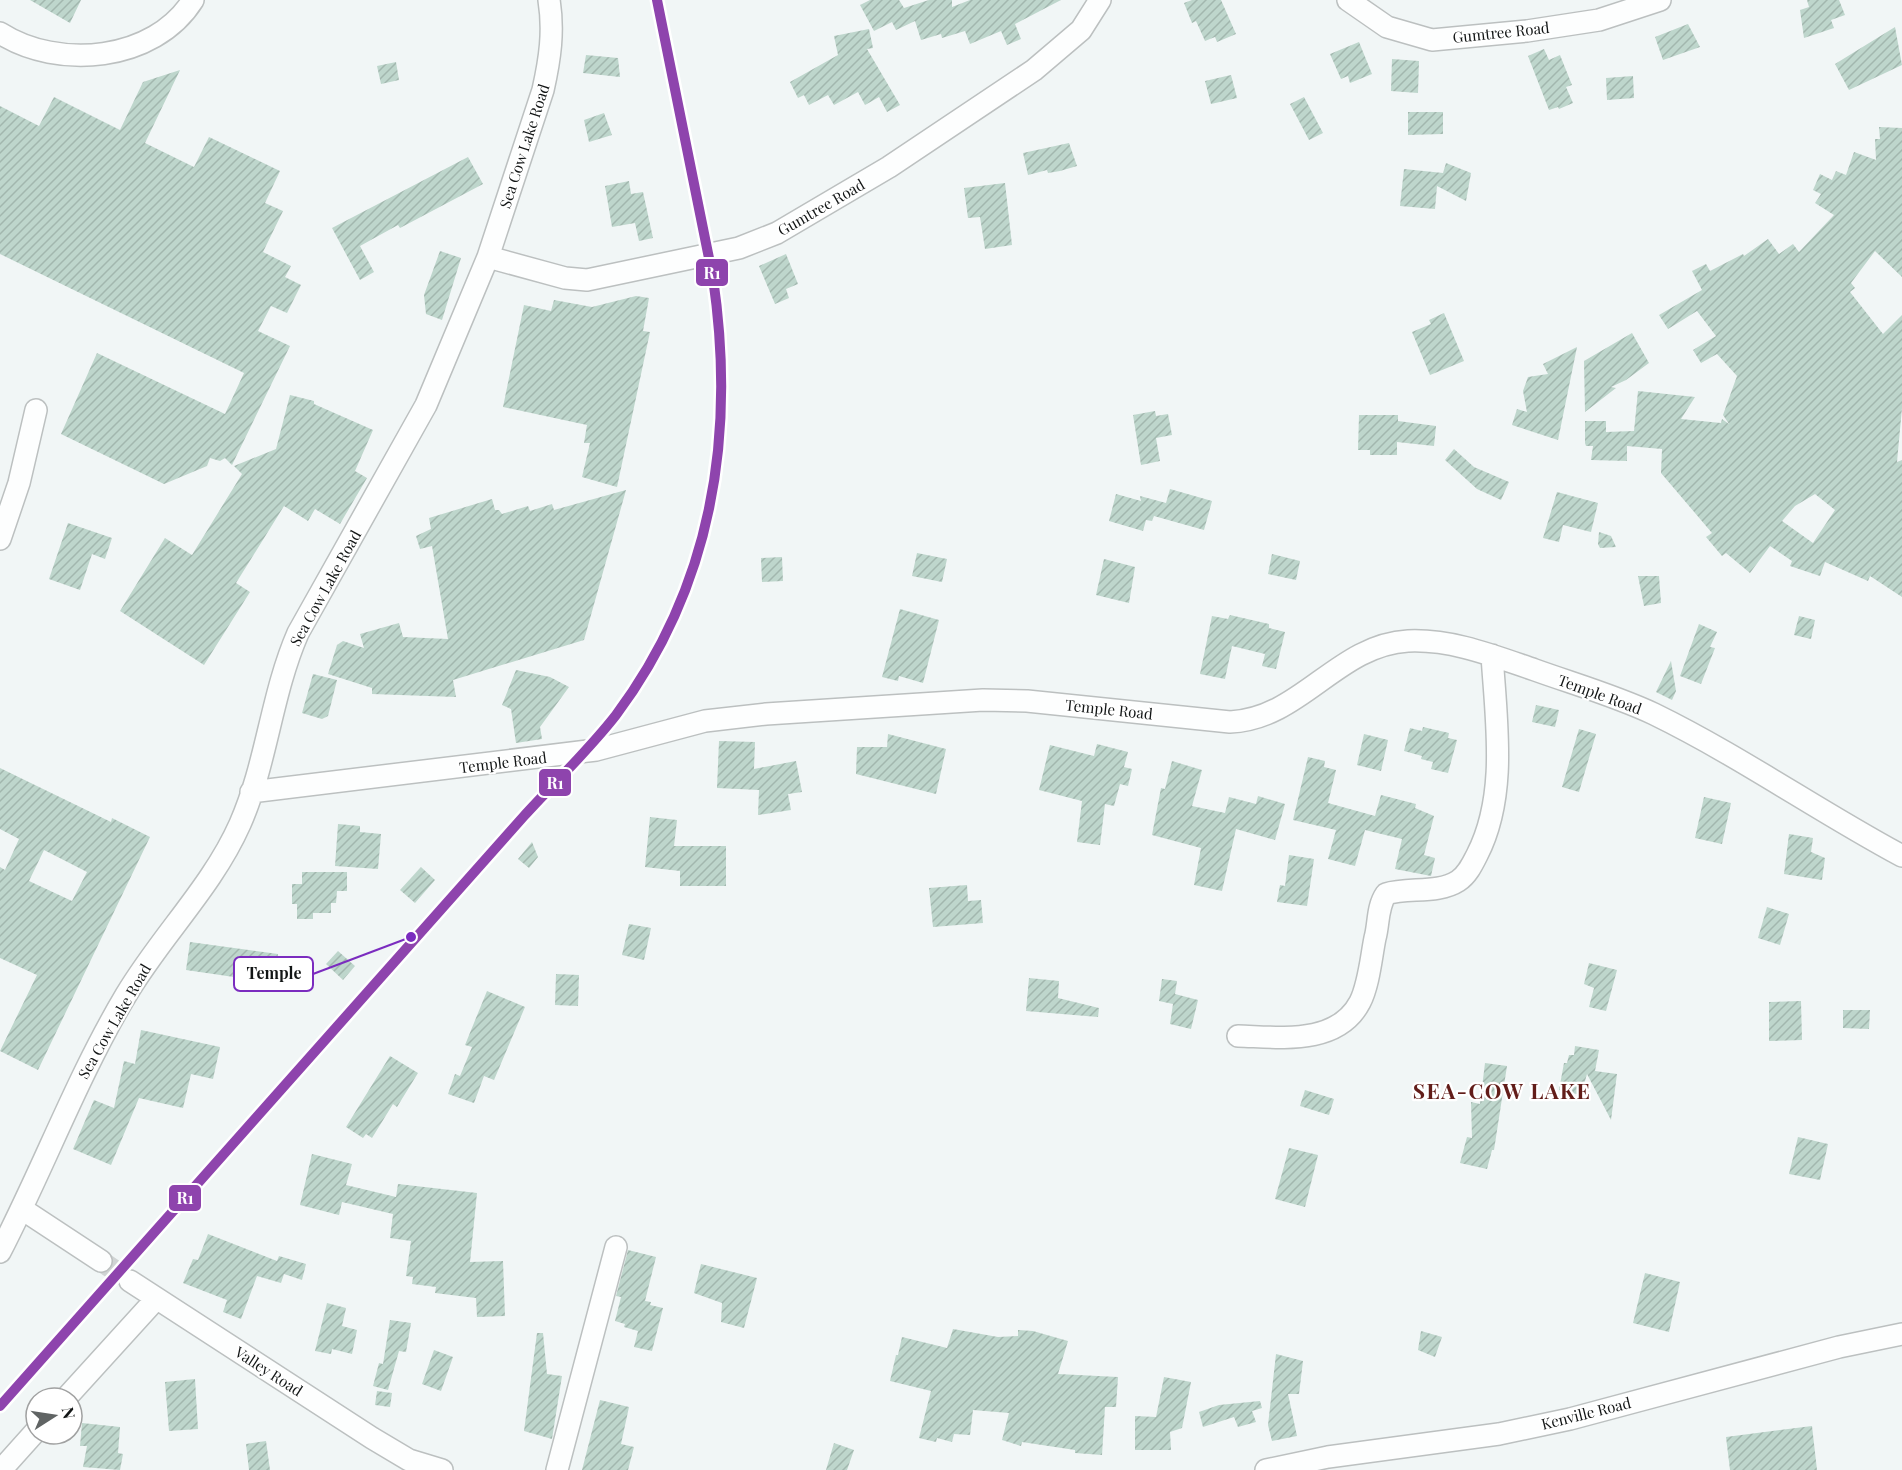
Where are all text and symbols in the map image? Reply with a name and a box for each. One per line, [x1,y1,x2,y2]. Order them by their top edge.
street label: Gumtree Road [1452,17,1551,47]
street label: Sea Cow Lake Road [494,81,554,211]
street label: Gumtree Road [774,174,868,240]
line badge: R1 [695,258,729,287]
text: R1 [703,262,721,283]
street label: Sea Cow Lake Road [285,526,365,650]
street label: Temple Road [1555,670,1645,719]
street label: Temple Road [1064,694,1154,724]
street label: Temple Road [458,747,548,777]
line badge: R1 [538,768,572,797]
text: R1 [546,772,564,793]
callout: Temple [234,957,313,991]
street label: Sea Cow Lake Road [73,960,155,1082]
text: Temple [247,962,301,983]
district label: SEA-COW LAKE [1413,1076,1591,1104]
line badge: R1 [168,1184,202,1212]
text: R1 [176,1187,194,1208]
street label: Valley Road [230,1341,307,1400]
north arrow [24,1386,84,1446]
street label: Kenville Road [1539,1392,1633,1434]
text: N [58,1405,81,1421]

